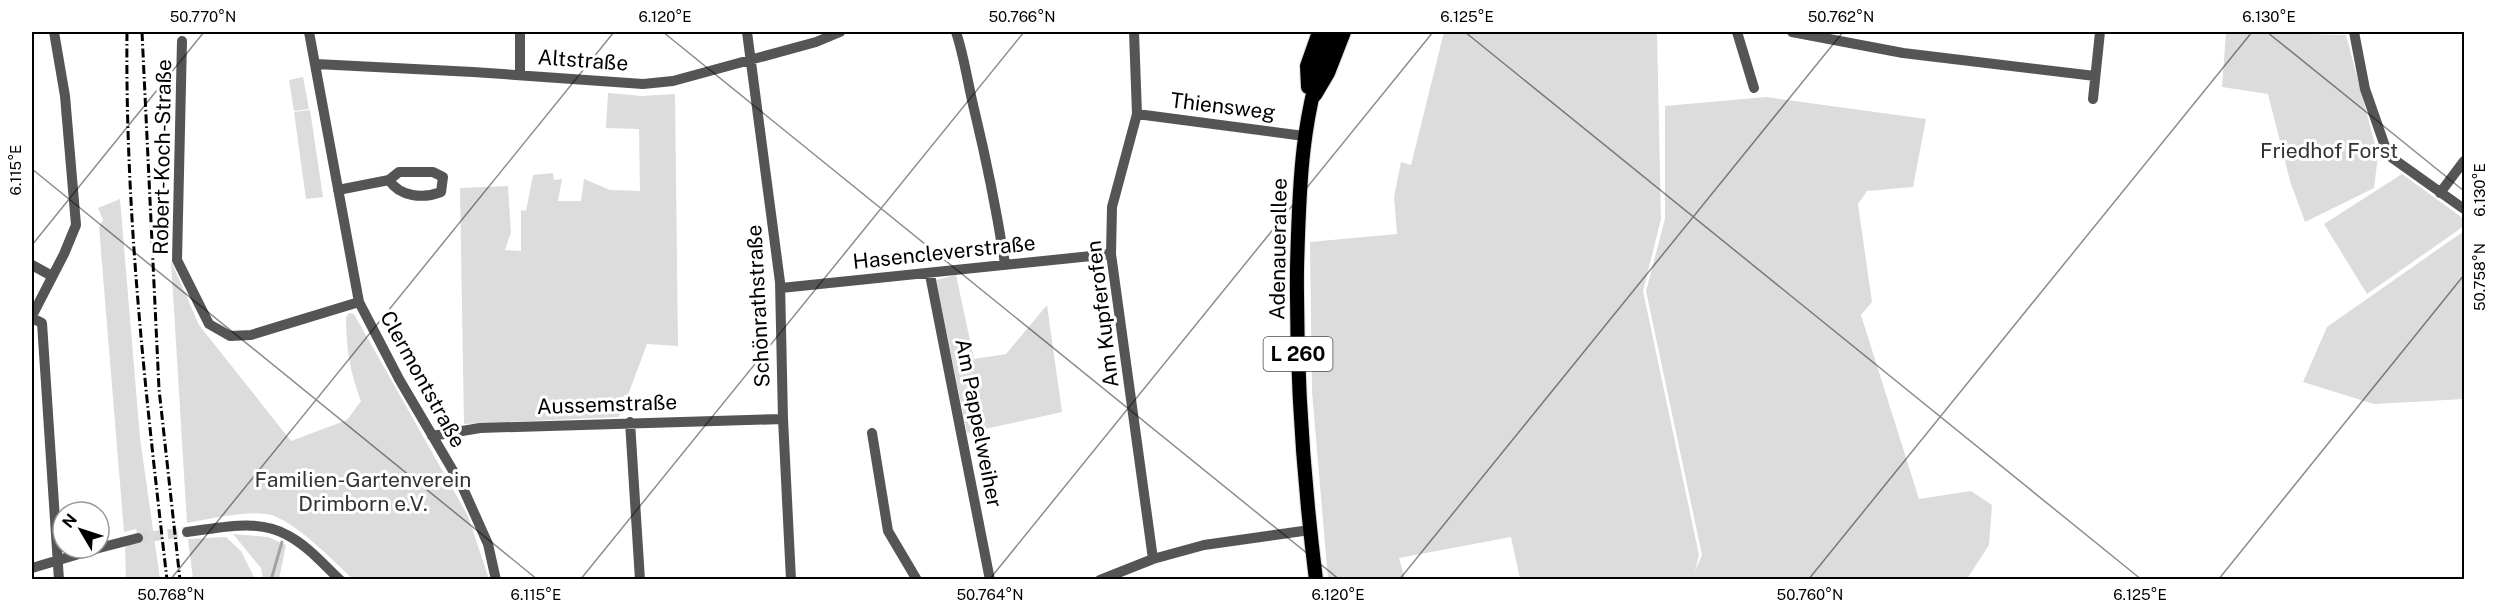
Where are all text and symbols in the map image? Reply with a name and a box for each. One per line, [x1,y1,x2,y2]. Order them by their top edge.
text: 50.770°N [170,8,236,25]
text: 6.120°E [638,8,692,25]
text: 50.766°N [989,8,1055,25]
text: 6.125°E [1440,8,1494,25]
text: 50.762°N [1808,8,1874,25]
text: 6.130°E [2242,8,2296,25]
street label: Altstraße [537,44,629,76]
street label: Robert-Koch-Straße [148,59,176,255]
street label: Thiensweg [1169,87,1277,125]
park label: Friedhof Forst [2260,138,2398,163]
text: 6.115°E [7,145,24,195]
text: 6.130°E [2471,163,2488,217]
street label: Adenauerallee [1264,178,1292,320]
street label: Schönrathstraße [741,224,775,388]
street label: Hasencleverstraße [851,230,1037,274]
street label: Am Kupferofen [1081,239,1123,389]
text: 50.758°N [2471,243,2488,311]
street label: Clermontstraße [375,306,471,452]
street label: Am Pappelweiher [950,336,1008,510]
road number: L 260 [1264,337,1332,371]
street label: Aussemstraße [536,389,678,419]
park label: Familien-Gartenverein Drimborn e.V. [255,467,471,516]
north arrow [51,500,111,560]
text: N [58,510,81,532]
text: 50.768°N [137,586,205,603]
text: 6.115°E [511,586,561,603]
text: 50.764°N [956,586,1024,603]
text: 6.120°E [1311,586,1365,603]
text: 50.760°N [1777,586,1843,603]
text: 6.125°E [2113,586,2167,603]

